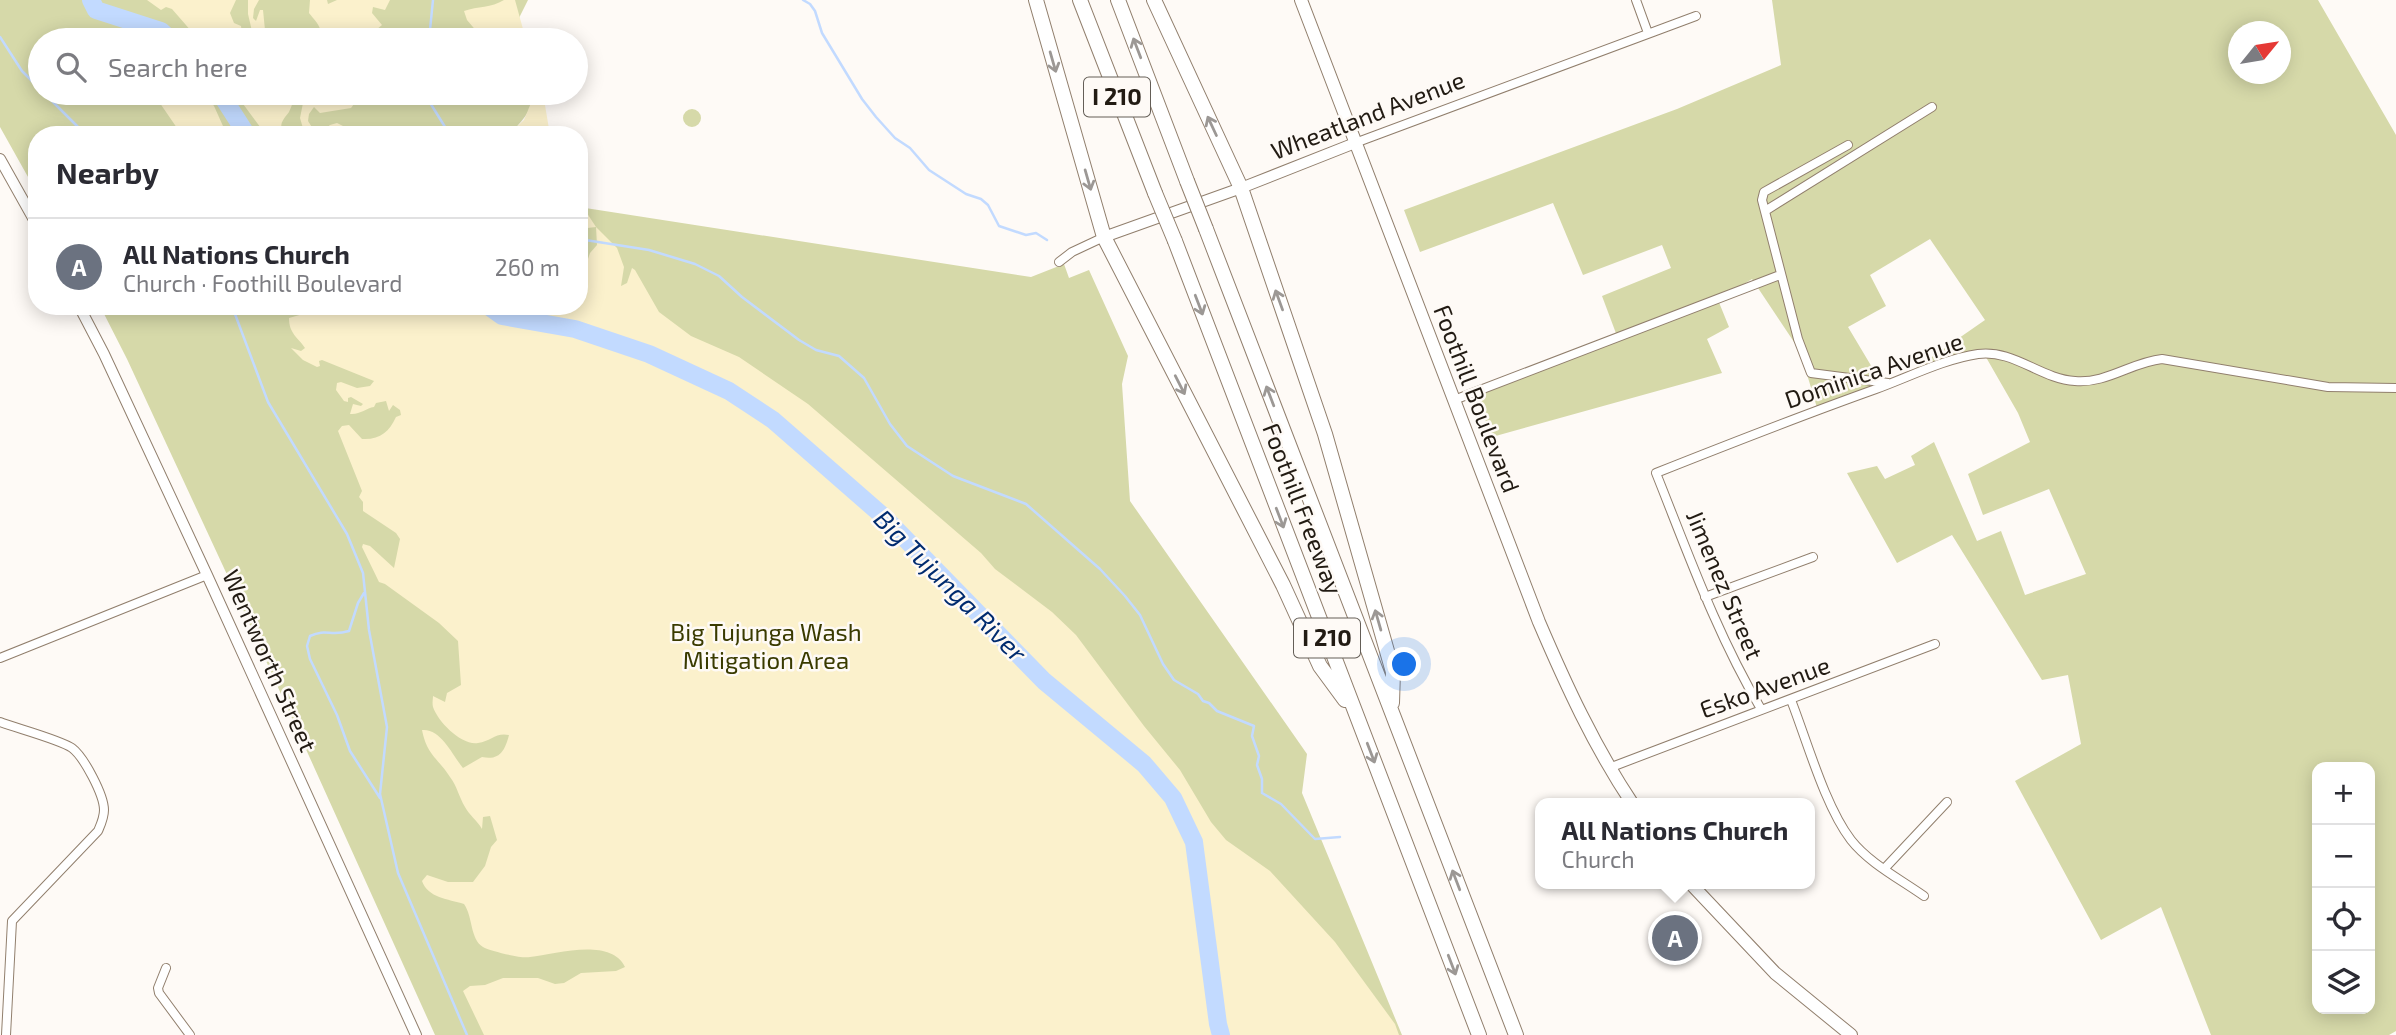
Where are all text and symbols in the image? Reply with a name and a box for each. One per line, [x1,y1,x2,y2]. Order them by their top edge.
north arrow [2228,21,2291,84]
search box [28,28,588,105]
one-way arrow [1129,38,1142,60]
icon: search [52,48,90,86]
one-way arrow [1048,50,1061,72]
text: Search here [108,51,248,82]
street label: Wheatland Avenue [1267,64,1468,165]
road number: I 210 [1084,78,1150,116]
one-way arrow [1204,116,1218,137]
text: Nearby [56,154,159,190]
one-way arrow [1082,169,1095,191]
text: All Nations Church [123,238,350,269]
text: A [71,253,87,281]
text: 260 m [495,253,560,281]
text: Church · Foothill Boulevard [123,269,402,297]
one-way arrow [1272,289,1284,311]
one-way arrow [1194,294,1207,315]
street label: Foothill Boulevard [1428,300,1527,496]
street label: Dominica Avenue [1781,326,1966,414]
one-way arrow [1173,374,1187,395]
one-way arrow [1263,385,1275,407]
street label: Foothill Freeway [1257,419,1349,598]
water label: Big Tujunga River [868,502,1034,668]
street label: Jimenez Street [1681,505,1770,663]
one-way arrow [1275,506,1288,528]
street label: Wentworth Street [217,565,324,756]
one-way arrow [1371,610,1384,632]
park label: Big Tujunga Wash Mitigation Area [670,617,862,674]
road number: I 210 [1294,618,1360,658]
your location [1387,647,1421,681]
street label: Esko Avenue [1695,650,1833,724]
one-way arrow [1365,741,1378,763]
map controls [2312,762,2375,1014]
button: + [2312,762,2375,825]
popup [1535,798,1815,889]
text: All Nations Church [1562,814,1788,845]
button: − [2312,825,2375,888]
text: Church [1562,845,1635,873]
one-way arrow [1449,869,1462,891]
button: locate [2312,888,2375,951]
pin: A [1652,912,1698,964]
button: layers [2312,951,2375,1014]
one-way arrow [1447,954,1460,976]

